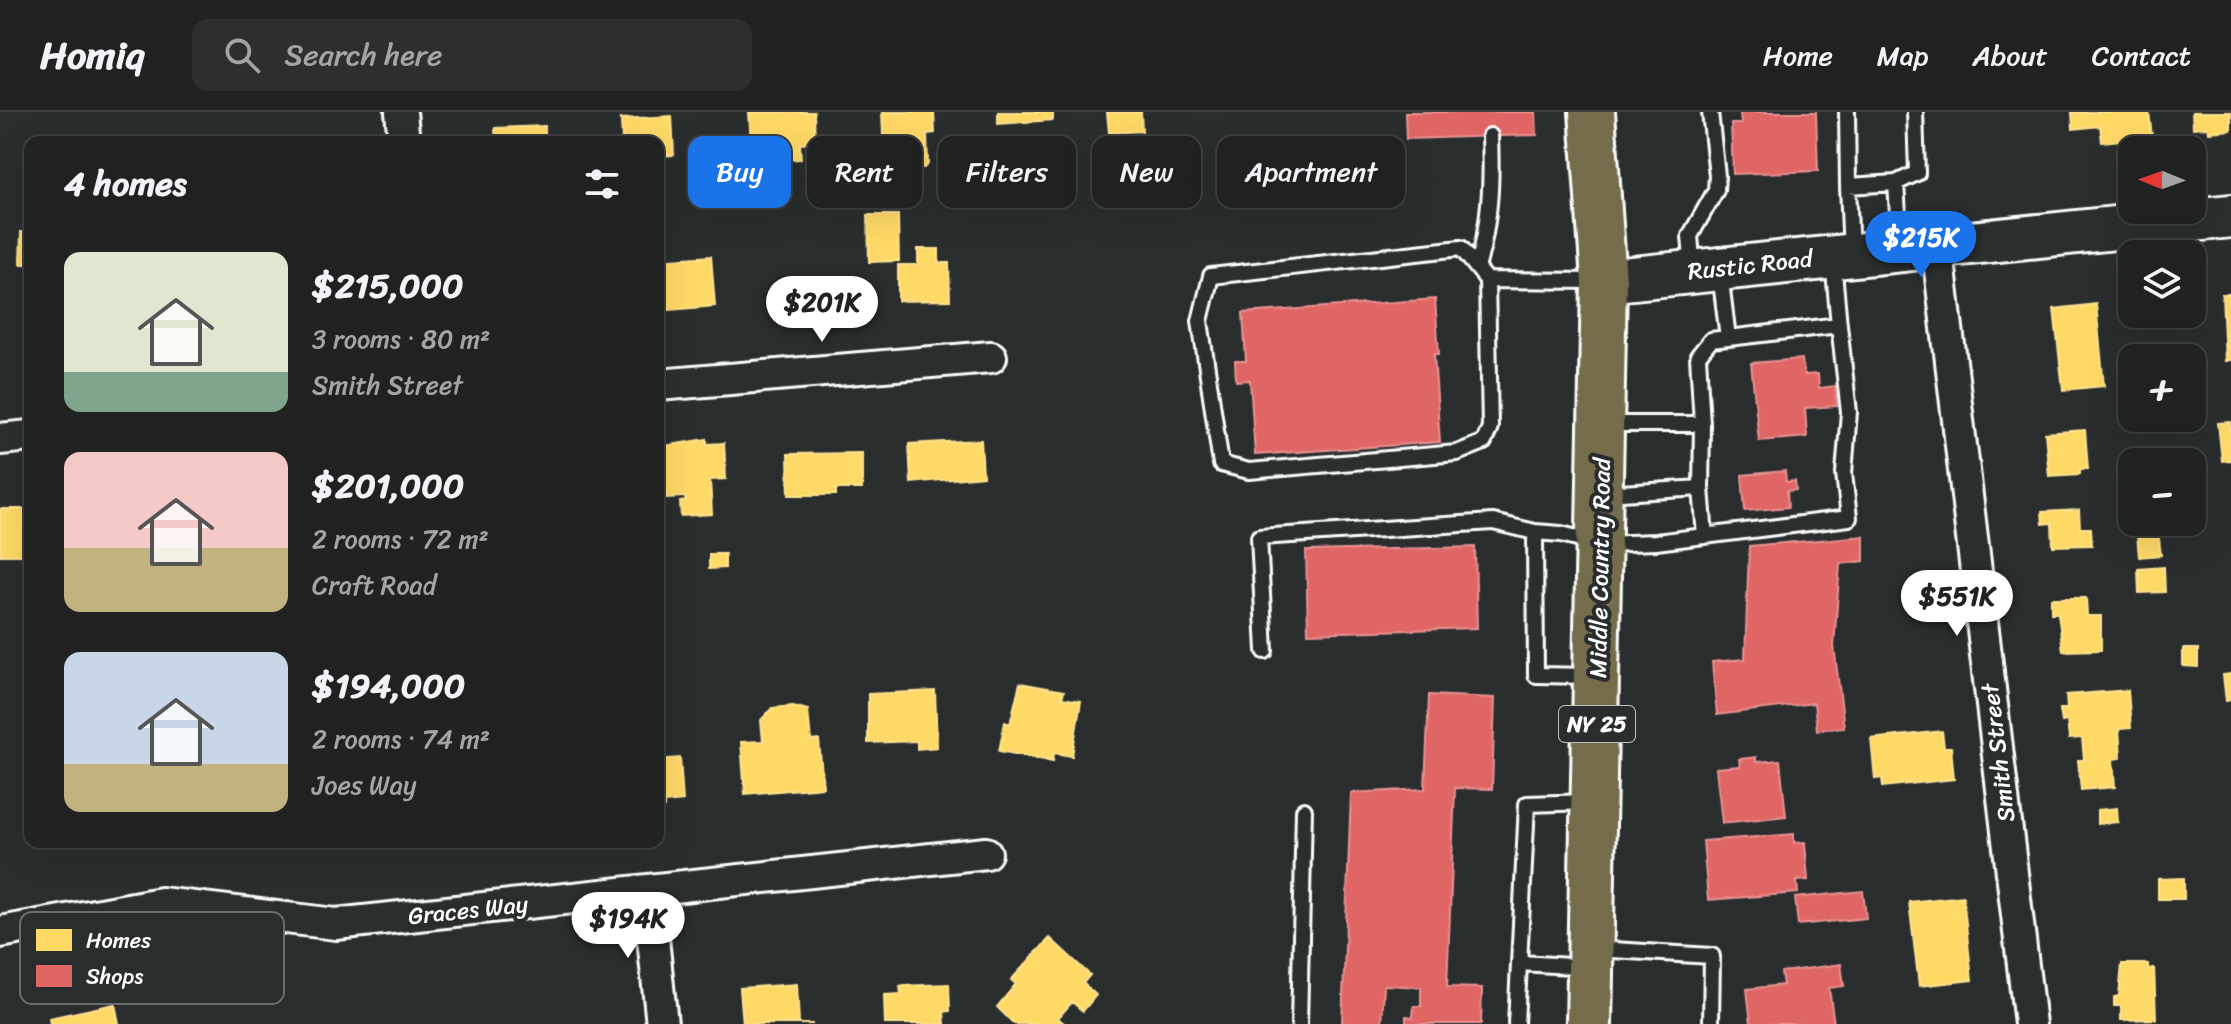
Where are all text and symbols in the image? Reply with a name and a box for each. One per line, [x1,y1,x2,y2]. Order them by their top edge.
search box [192,19,752,91]
text: Homiq [40,22,144,89]
text: Search here [284,28,442,82]
text: Home [1763,31,1833,80]
text: Map [1877,31,1928,80]
text: About [1972,31,2048,80]
text: Contact [2092,31,2191,80]
icon: search [220,33,264,77]
chip: Buy [688,136,791,208]
chip: Rent [807,136,922,208]
chip: Filters [938,136,1076,208]
chip: New [1092,136,1201,208]
chip: Apartment [1217,136,1405,208]
north arrow [2118,136,2206,224]
map controls [2118,136,2206,536]
text: 4 homes [64,154,187,214]
icon: filters [580,162,624,206]
pin: $215K [1865,211,1977,279]
text: $215K [1883,214,1959,260]
street label: Rustic Road [1686,237,1817,292]
button: layers [2118,240,2206,328]
text: $215,000 [312,256,463,316]
pin: $201K [766,276,878,344]
text: $201K [784,279,860,325]
icon: home [128,284,224,380]
text: 3 rooms · 80 m² [312,316,490,362]
button: + [2118,344,2206,432]
text: Smith Street [312,362,463,408]
button: − [2118,448,2206,536]
text: $201,000 [312,456,464,516]
street label: Middle Country Road [1577,456,1623,678]
icon: home [128,484,224,580]
text: 2 rooms · 72 m² [312,516,489,562]
text: Craft Road [312,562,436,608]
pin: $551K [1901,570,2013,638]
text: $551K [1919,573,1995,619]
text: $194,000 [312,656,465,716]
street label: Smith Street [1969,680,2027,825]
icon: home [128,684,224,780]
road number: NY 25 [1559,706,1635,742]
text: 2 rooms · 74 m² [312,716,490,762]
text: Joes Way [312,762,416,808]
street label: Graces Way [406,883,531,937]
pin: $194K [572,892,684,960]
text: $194K [590,895,666,941]
legend [20,912,284,1004]
text: Homes [86,921,152,960]
text: Shops [86,957,143,996]

